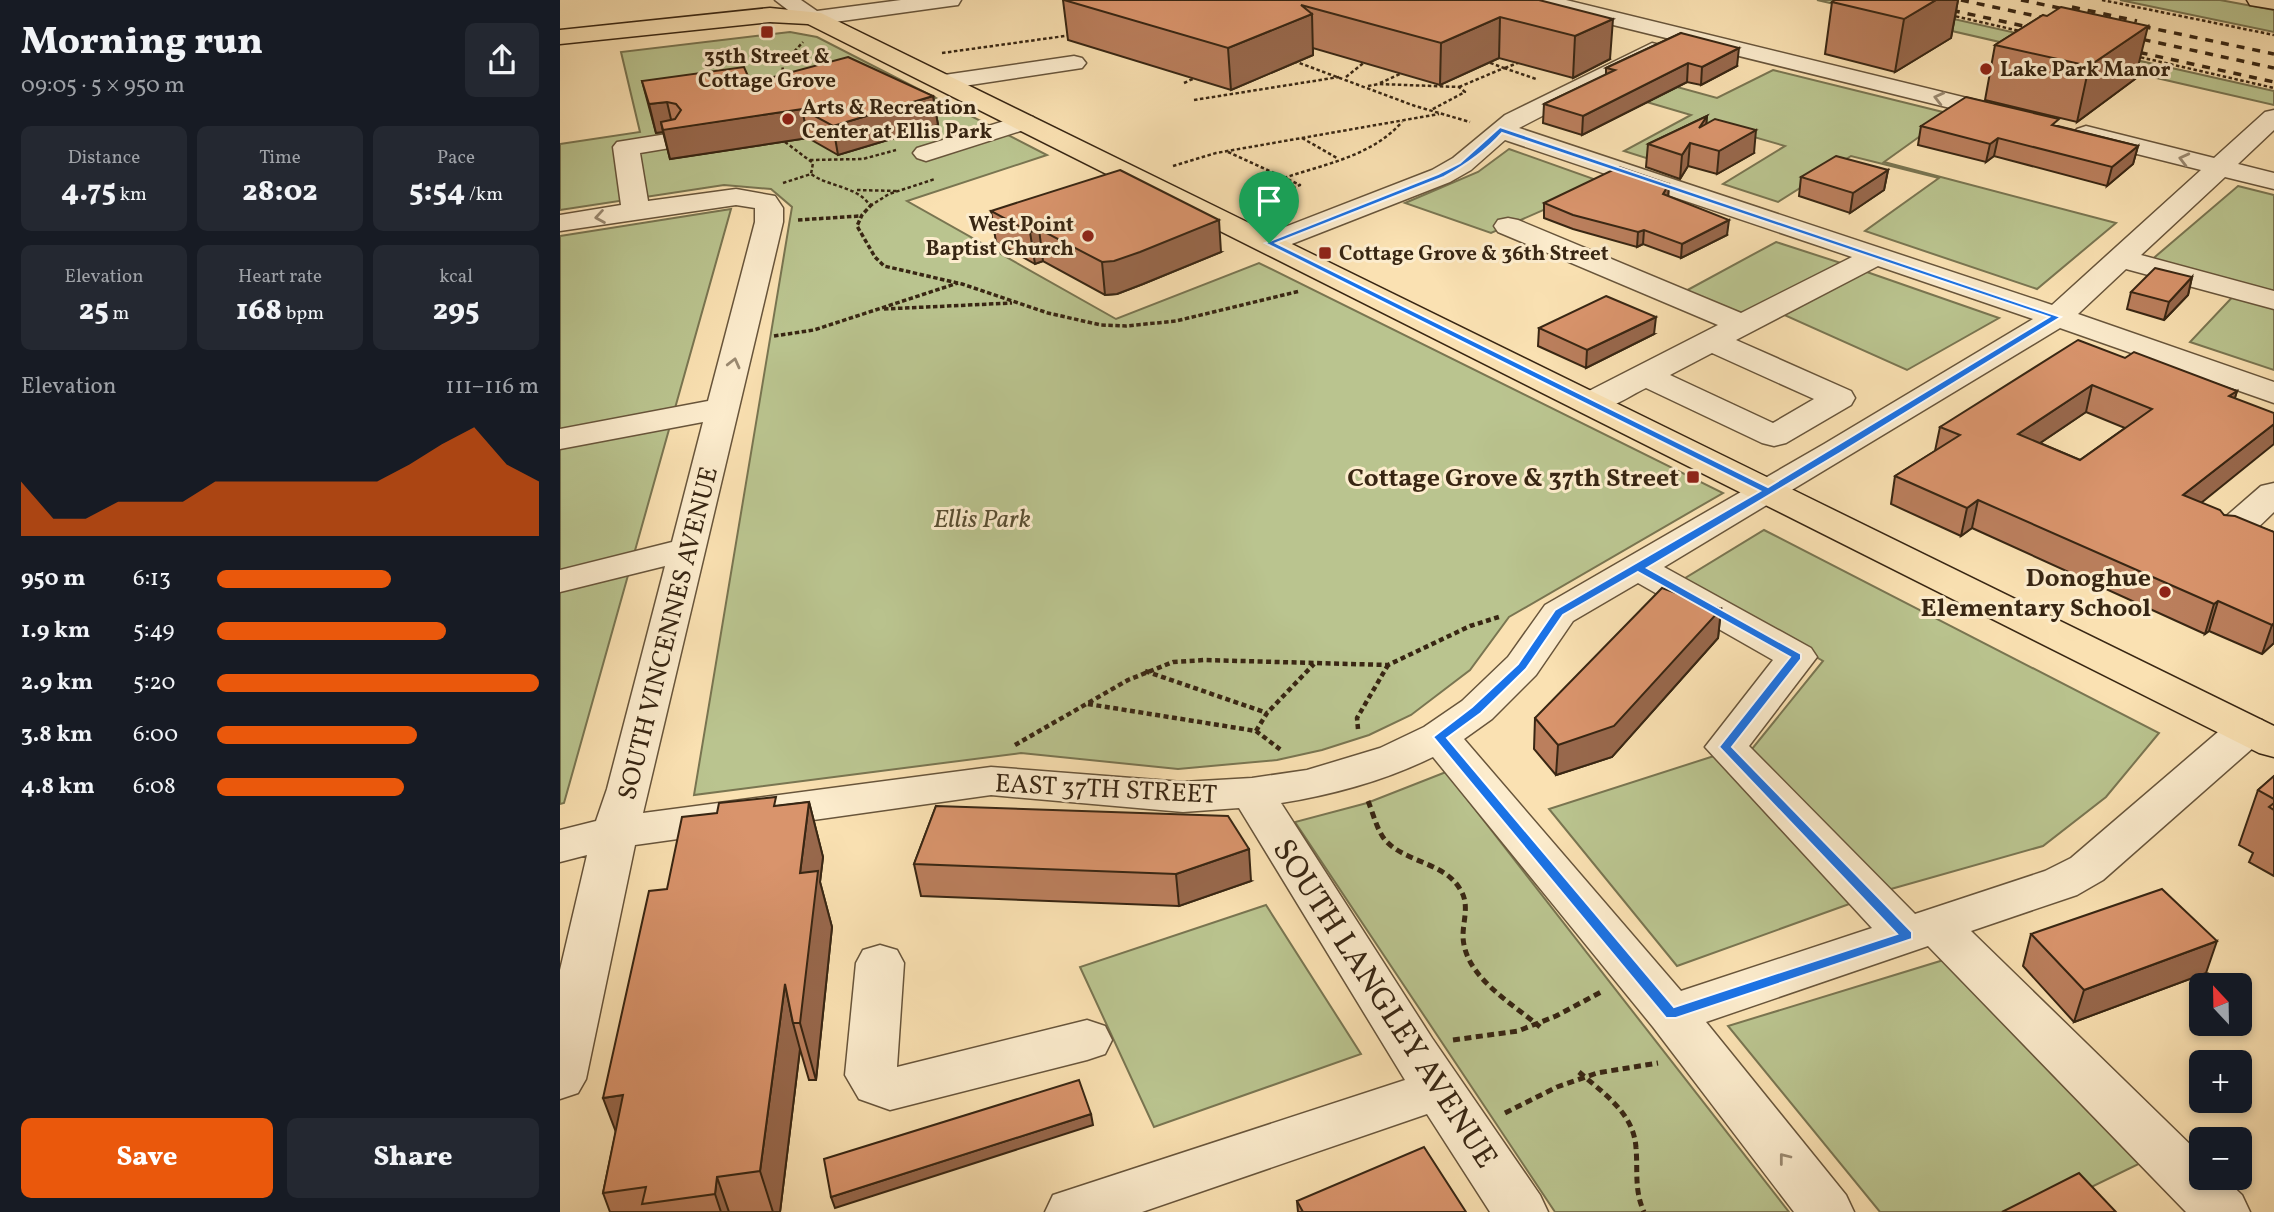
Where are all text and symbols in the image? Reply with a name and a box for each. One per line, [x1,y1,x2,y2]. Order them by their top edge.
text: Morning run [21,17,263,70]
button: share [465,23,539,97]
marker: 35th Street & Cottage Grove [759,24,775,40]
place label: 35th Street & Cottage Grove [698,43,836,96]
place label: Lake Park Manor [2000,56,2170,85]
marker: Lake Park Manor [1978,61,1994,77]
text: 09:05 · 5 × 950 m [21,70,185,102]
one-way arrow [1933,92,1945,107]
place label: Arts & Recreation Center at Ellis Park [802,94,992,147]
marker: Arts & Recreation Center at Ellis Park [780,111,796,127]
text: Distance [68,145,140,171]
text: Time [259,145,301,171]
text: Pace [437,145,475,171]
one-way arrow [2178,153,2190,167]
text: 4.75 [61,171,116,213]
text: 28:02 [242,171,318,213]
text: 5:54 [409,171,465,213]
pin [1239,171,1299,243]
text: km [116,182,147,208]
text: /km [465,182,503,208]
icon: arrive [1250,182,1288,220]
one-way arrow [595,209,606,224]
place label: West Point Baptist Church [925,211,1074,264]
marker: West Point Baptist Church [1080,228,1096,244]
place label: Cottage Grove & 36th Street [1339,240,1609,269]
marker: Cottage Grove & 36th Street [1317,245,1333,261]
text: Elevation [65,264,143,290]
text: Heart rate [238,264,322,290]
text: kcal [439,264,473,290]
text: 25 [79,290,109,332]
text: 168 [236,290,282,332]
text: 295 [433,290,479,332]
text: m [109,301,129,327]
text: bpm [282,301,324,327]
one-way arrow [726,357,740,369]
text: Elevation [21,371,117,403]
text: 111–116 m [445,371,539,403]
place label: Cottage Grove & 37th Street [1347,461,1679,497]
street label: SOUTH VINCENNES AVENUE [610,463,728,804]
marker: Cottage Grove & 37th Street [1685,469,1701,485]
park label: Ellis Park [933,502,1031,538]
place label: Donoghue Elementary School [1921,561,2151,627]
text: 950 m [21,563,85,595]
text: 6:13 [133,563,171,595]
marker: Donoghue Elementary School [2157,584,2173,600]
text: 1.9 km [21,615,90,647]
text: 5:49 [133,615,174,647]
text: 2.9 km [21,667,93,699]
text: 5:20 [133,667,175,699]
text: 3.8 km [21,719,93,751]
text: 6:00 [133,719,178,751]
street label: EAST 37TH STREET [994,766,1218,814]
text: 4.8 km [21,771,95,803]
text: 6:08 [133,771,176,803]
street label: SOUTH LANGLEY AVENUE [1260,832,1507,1178]
north arrow [2189,973,2252,1036]
map controls [2189,973,2252,1190]
button: + [2189,1050,2252,1113]
button: Save [21,1118,273,1198]
button: Share [287,1118,539,1198]
button: − [2189,1127,2252,1190]
one-way arrow [1779,1153,1792,1166]

